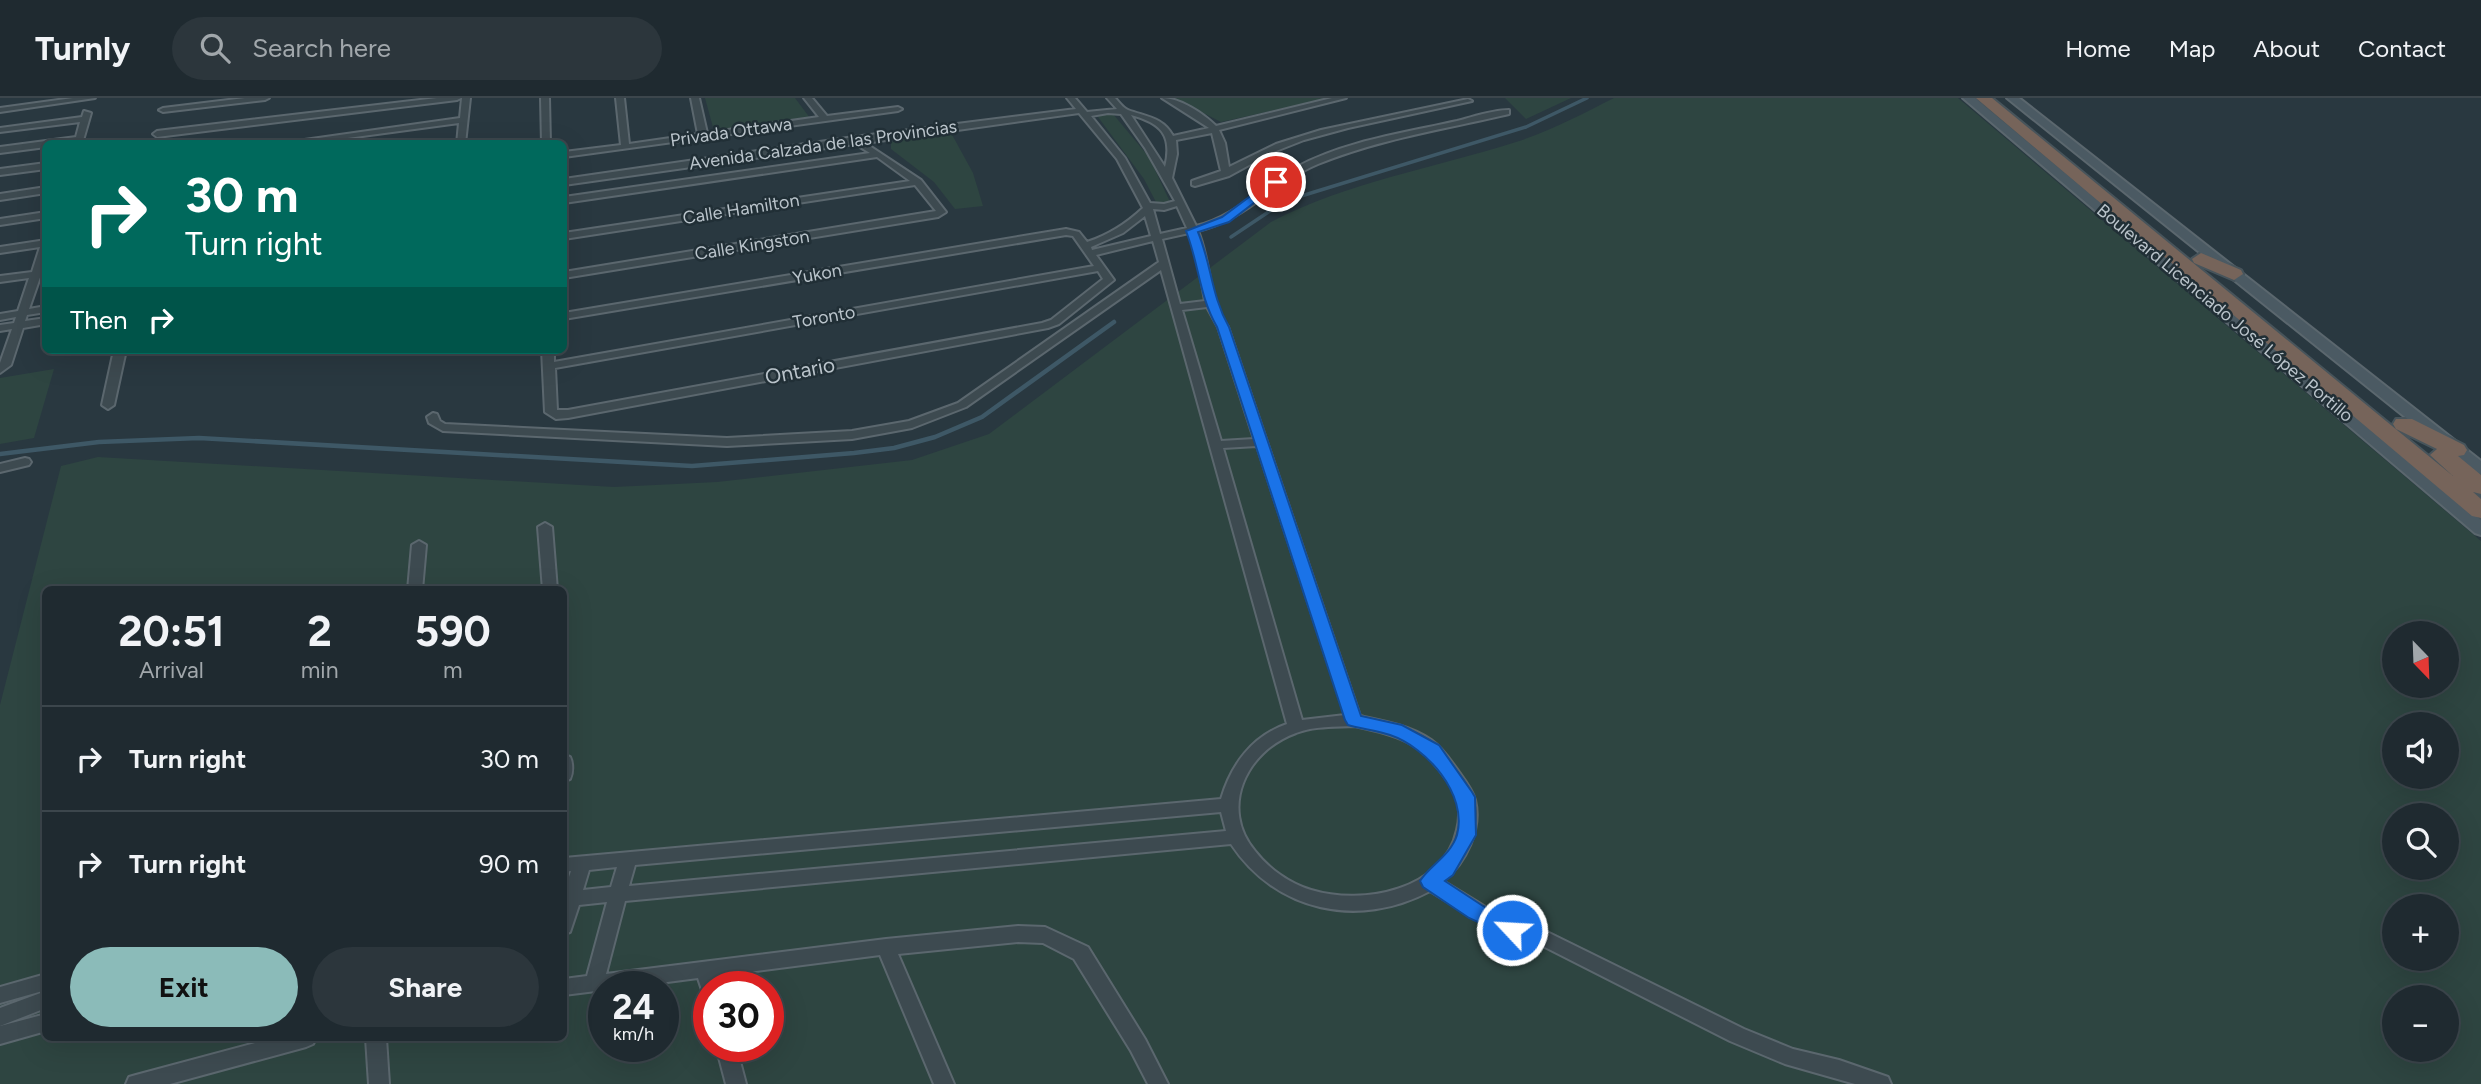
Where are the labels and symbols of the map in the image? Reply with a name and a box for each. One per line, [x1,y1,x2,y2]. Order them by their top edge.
street label: Privada Ottawa [669,113,793,151]
street label: Avenida Calzada de las Provincias [688,115,958,175]
pin [1246,152,1306,212]
street label: Calle Hamilton [681,189,801,229]
street label: Boulevard Licenciado José López Portillo [2092,199,2358,427]
street label: Calle Kingston [693,225,811,265]
street label: Yukon [791,259,843,289]
street label: Toronto [791,301,857,333]
street label: Ontario [763,351,837,390]
north arrow [2382,621,2459,698]
position arrow [1475,893,1549,967]
speed limit sign: 30 [693,971,784,1062]

